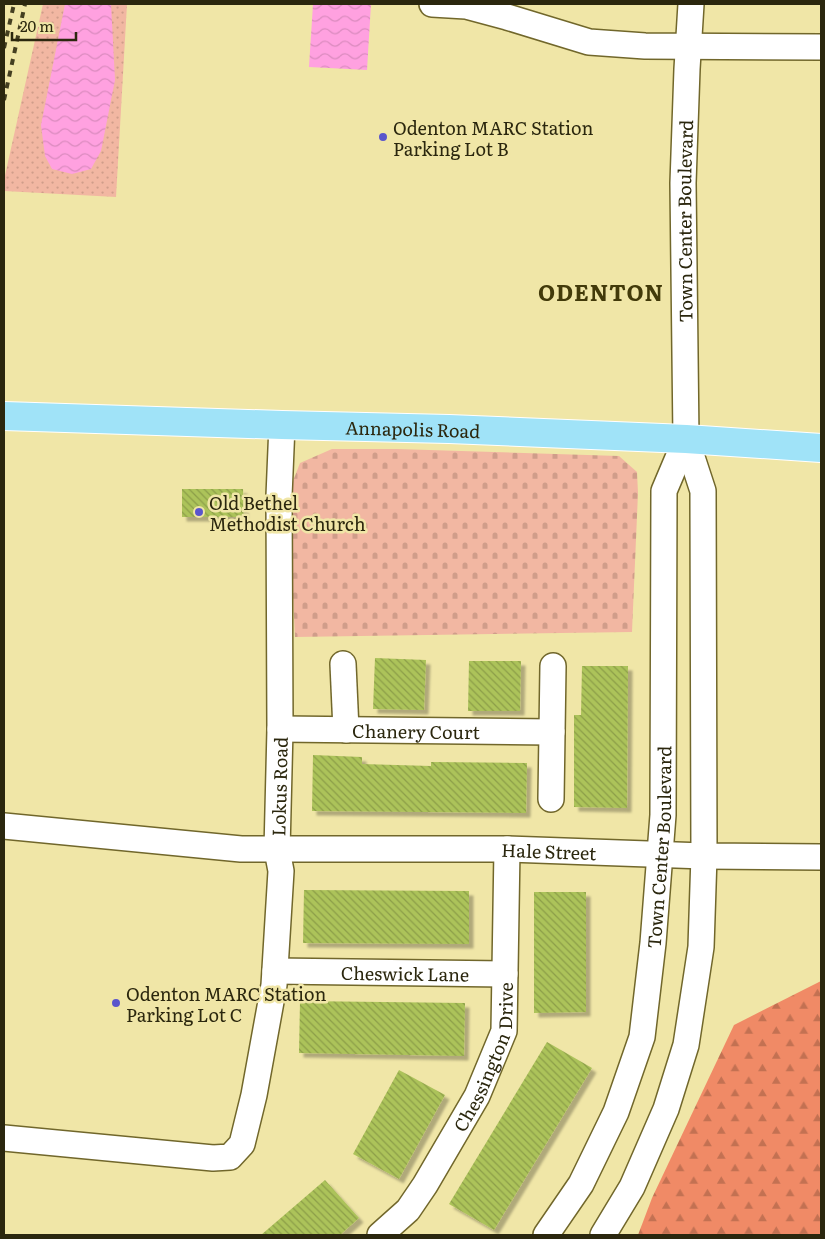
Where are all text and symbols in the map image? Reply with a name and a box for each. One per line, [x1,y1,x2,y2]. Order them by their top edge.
scale bar [12,10,76,42]
text: 20 m [20,14,54,37]
place label: Odenton MARC Station Parking Lot B [393,114,593,162]
street label: Town Center Boulevard [669,119,699,323]
marker: Odenton MARC Station Parking Lot B [377,131,389,143]
district label: ODENTON [538,275,664,308]
street label: Annapolis Road [345,413,481,444]
place label: Old Bethel Methodist Church [209,489,366,537]
marker: Old Bethel Methodist Church [193,506,205,518]
street label: Chanery Court [352,716,481,745]
street label: Lokus Road [264,737,293,837]
street label: Town Center Boulevard [639,746,677,950]
street label: Hale Street [501,835,598,866]
street label: Cheswick Lane [341,958,469,987]
place label: Odenton MARC Station Parking Lot C [126,980,326,1028]
street label: Chessington Drive [446,982,518,1136]
marker: Odenton MARC Station Parking Lot C [110,997,122,1009]

